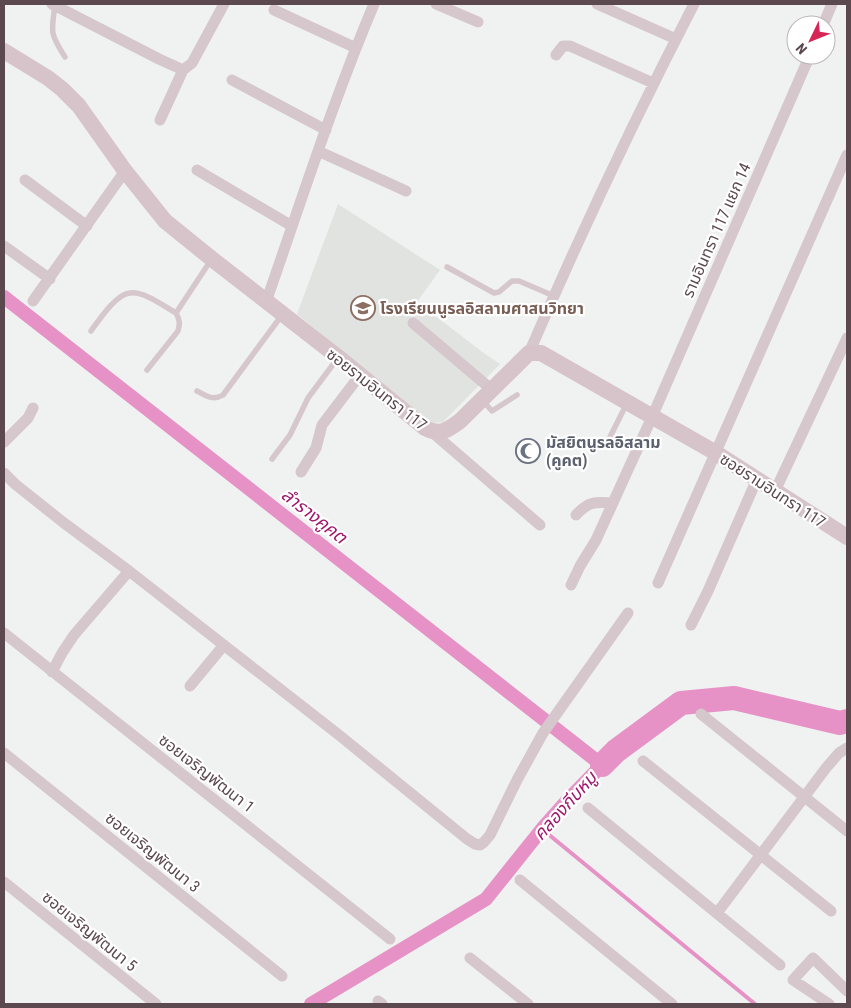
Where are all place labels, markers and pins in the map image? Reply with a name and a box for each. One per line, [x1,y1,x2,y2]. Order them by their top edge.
school or university icon: โรงเรียนนูรลอิสลามศาสนวิทยา [350,295,376,321]
place label: โรงเรียนนูรลอิสลามศาสนวิทยา [380,299,584,319]
place label: มัสยิตนูรลอิสลาม (คูคต) [546,433,661,471]
mosque icon: มัสยิตนูรลอิสลาม (คูคต) [515,438,541,464]

